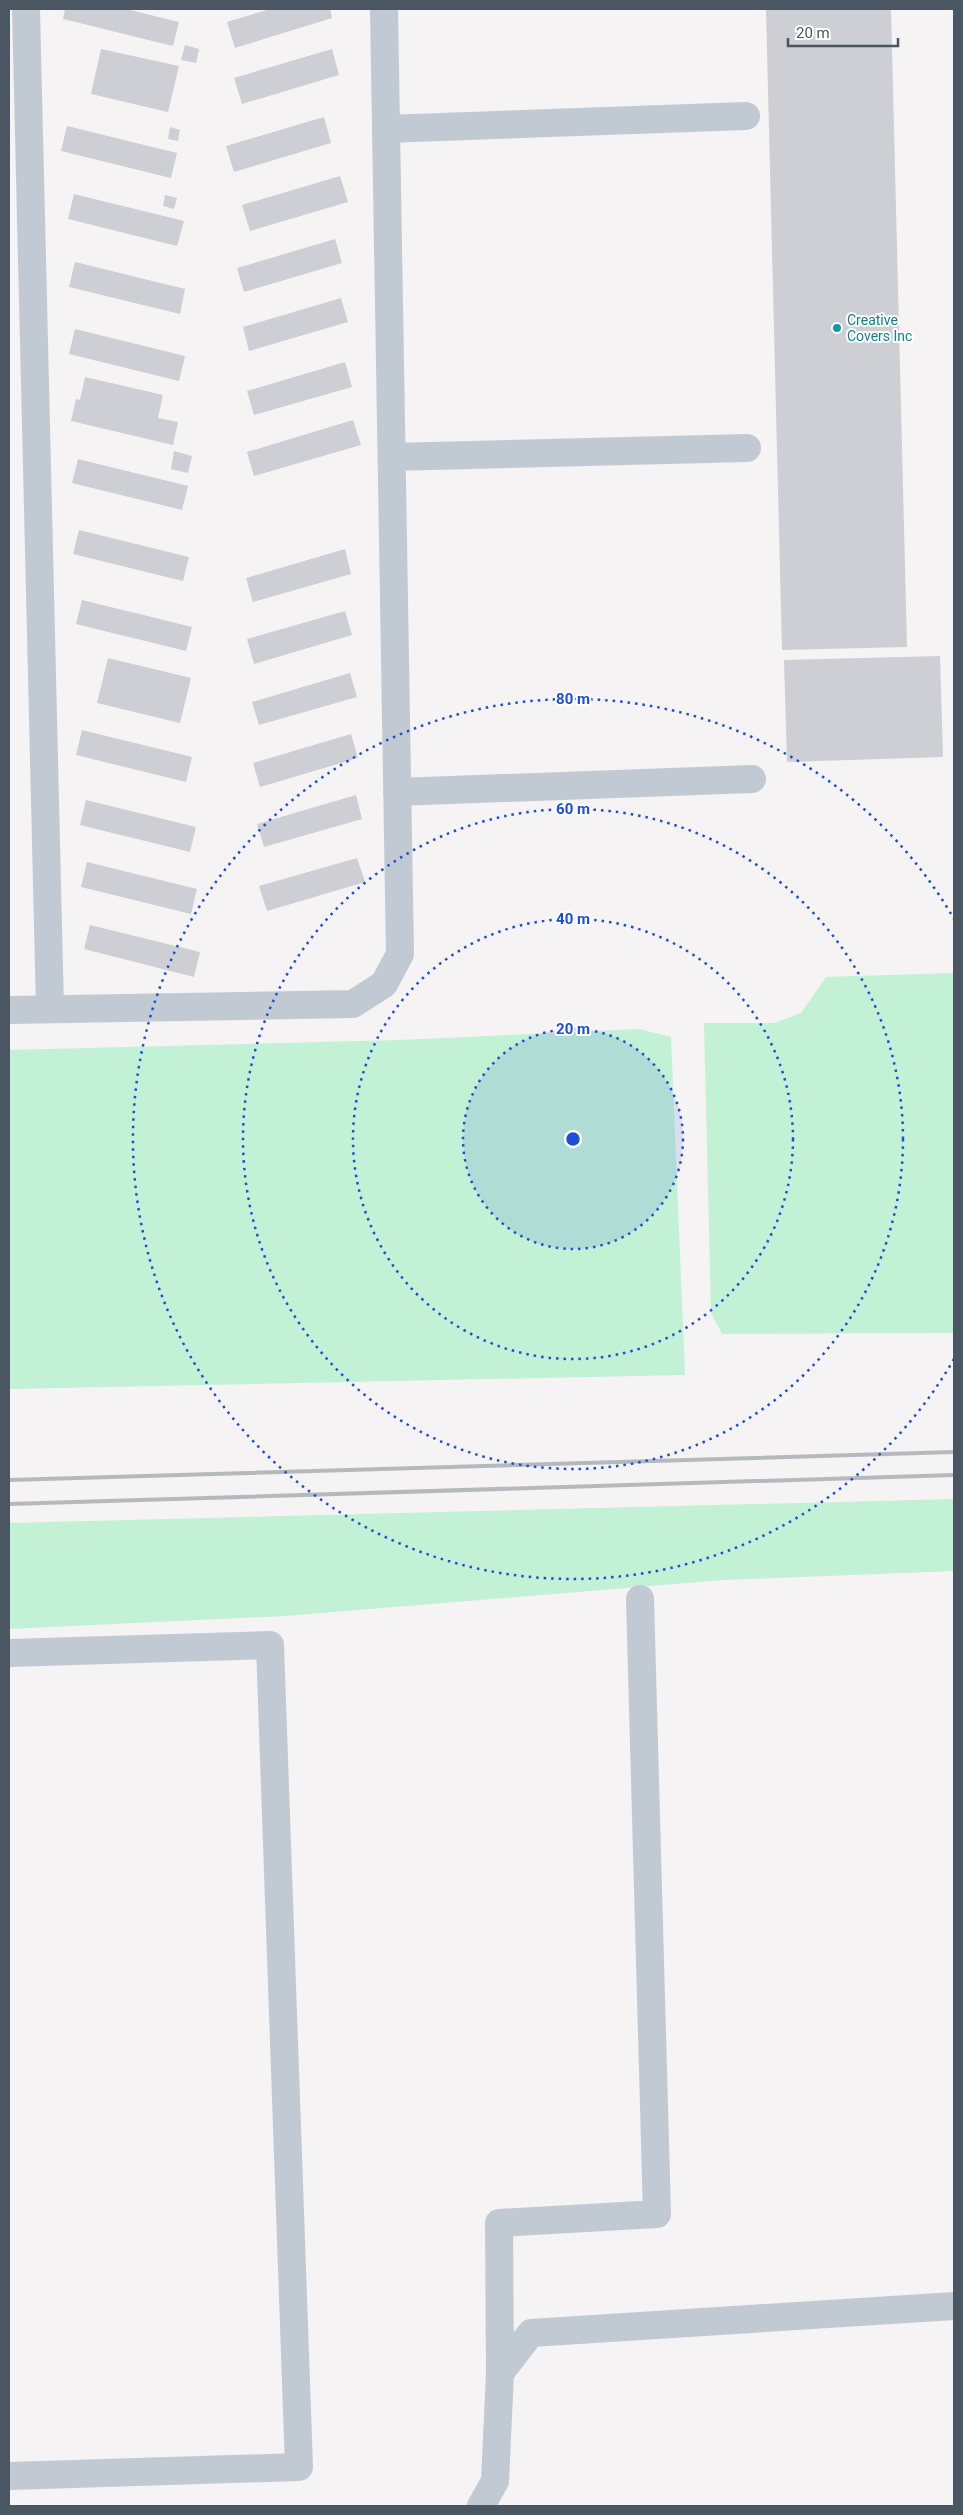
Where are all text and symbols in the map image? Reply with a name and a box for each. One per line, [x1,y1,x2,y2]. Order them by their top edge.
scale bar [788,15,898,47]
text: 20 m [796,24,830,42]
place label: Creative Covers Inc [847,312,912,344]
marker: Creative Covers Inc [831,322,843,334]
text: 80 m [556,690,590,708]
text: 60 m [556,800,590,818]
text: 40 m [556,910,590,928]
text: 20 m [556,1020,590,1038]
centre of rings [564,1130,582,1148]

